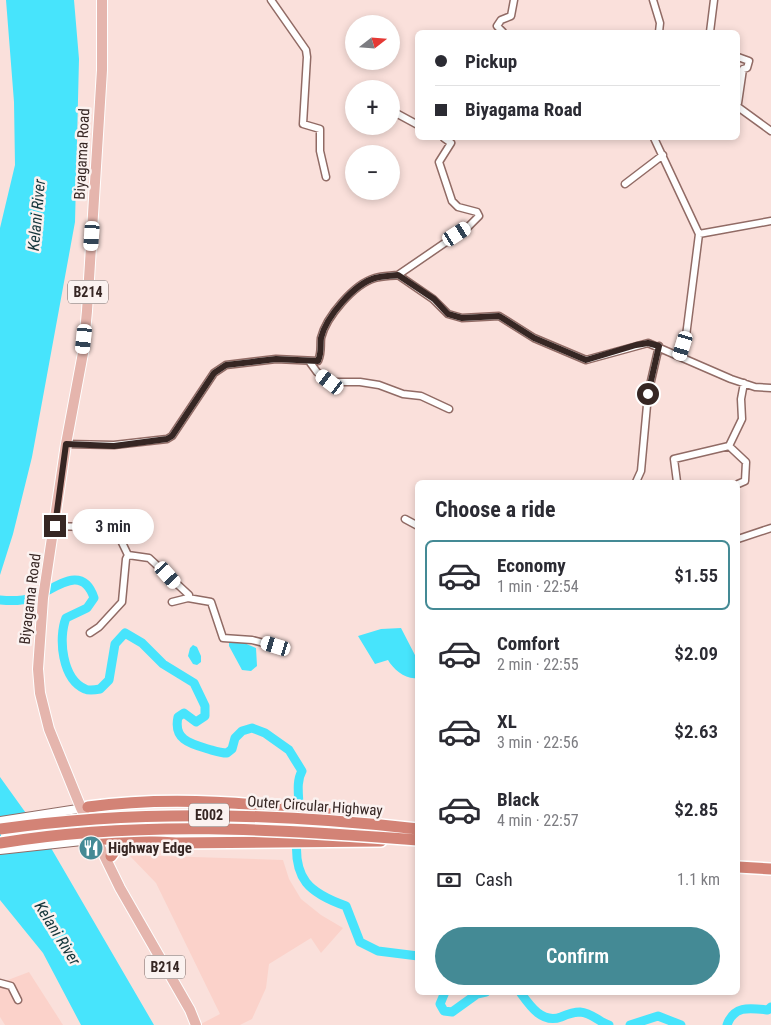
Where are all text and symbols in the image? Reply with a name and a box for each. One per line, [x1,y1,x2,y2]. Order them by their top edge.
north arrow [345,15,400,70]
map controls [345,15,400,200]
text: Pickup [465,50,517,73]
button: + [345,80,400,135]
text: Biyagama Road [465,98,582,121]
street label: Biyagama Road [71,108,93,200]
button: − [345,145,400,200]
water label: Kelani River [24,177,49,252]
car [440,220,473,248]
car [83,221,100,251]
road number: B214 [68,280,108,304]
car [74,323,93,355]
car [671,329,694,363]
car [313,367,346,397]
route start [637,383,659,405]
text: Choose a ride [435,497,556,522]
callout: 3 min [72,508,155,544]
route end [44,515,66,537]
text: 3 min [95,517,131,536]
street label: Biyagama Road [15,552,45,646]
icon: car [437,553,482,598]
text: Economy [497,554,566,577]
car [152,559,183,591]
text: $1.55 [674,564,718,587]
text: 1 min · 22:54 [497,577,579,596]
icon: car [437,631,482,676]
text: Comfort [497,632,560,655]
car [259,634,292,658]
text: $2.09 [674,642,718,665]
text: 2 min · 22:55 [497,655,579,674]
icon: car [437,709,482,754]
text: XL [497,710,517,733]
text: $2.63 [674,720,718,743]
text: 3 min · 22:56 [497,733,579,752]
icon: car [437,787,482,832]
text: Black [497,788,539,811]
street label: Outer Circular Highway [247,792,383,820]
text: $2.85 [674,798,718,821]
road number: E002 [189,804,229,826]
text: 4 min · 22:57 [497,811,579,830]
restaurant icon: Highway Edge [78,835,104,861]
place label: Highway Edge [108,839,192,857]
icon: cash [435,866,463,894]
text: Cash [475,868,513,891]
text: 1.1 km [677,870,720,889]
water label: Kelani River [31,898,85,970]
button: Confirm [435,927,720,985]
road number: B214 [145,956,185,979]

